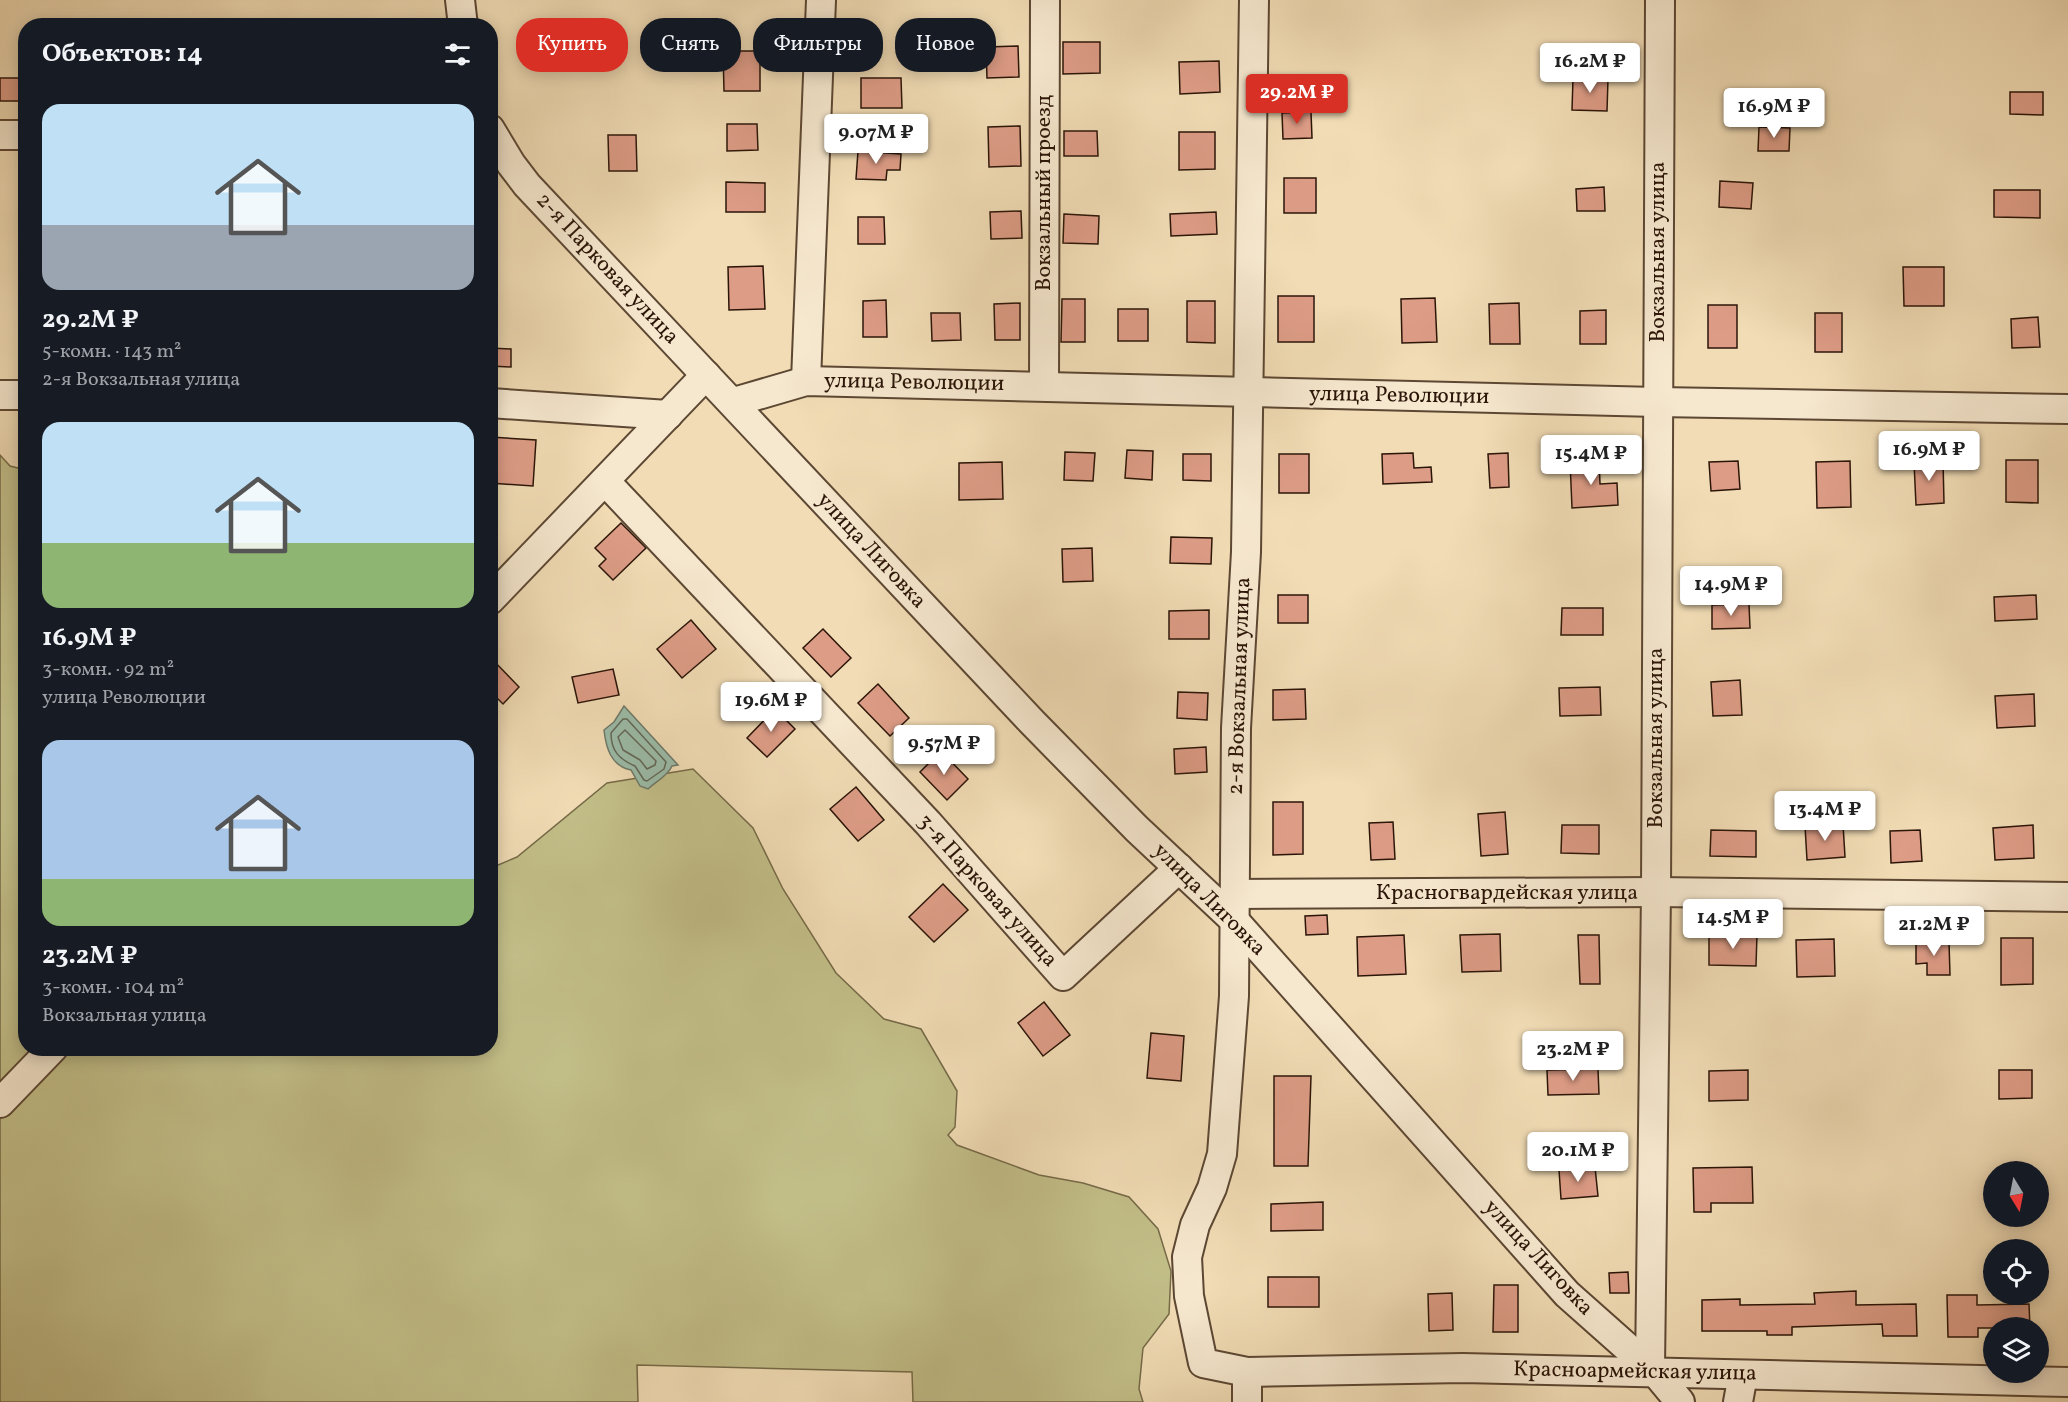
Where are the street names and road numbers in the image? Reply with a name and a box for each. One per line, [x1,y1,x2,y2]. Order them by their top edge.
street label: Вокзальный проезд [1029,94,1060,291]
street label: Вокзальная улица [1643,161,1674,343]
street label: 2-я Парковая улица [528,186,686,352]
street label: улица Революции [824,366,1004,400]
street label: улица Революции [1309,379,1489,413]
street label: улица Лиговка [809,486,933,616]
street label: 2-я Вокзальная улица [1221,576,1259,795]
street label: Вокзальная улица [1641,647,1672,829]
street label: 3-я Парковая улица [909,807,1065,975]
street label: улица Лиговка [1145,836,1273,964]
street label: Красногвардейская улица [1376,878,1638,909]
street label: улица Лиговка [1476,1193,1600,1323]
street label: Красноармейская улица [1513,1354,1757,1390]

